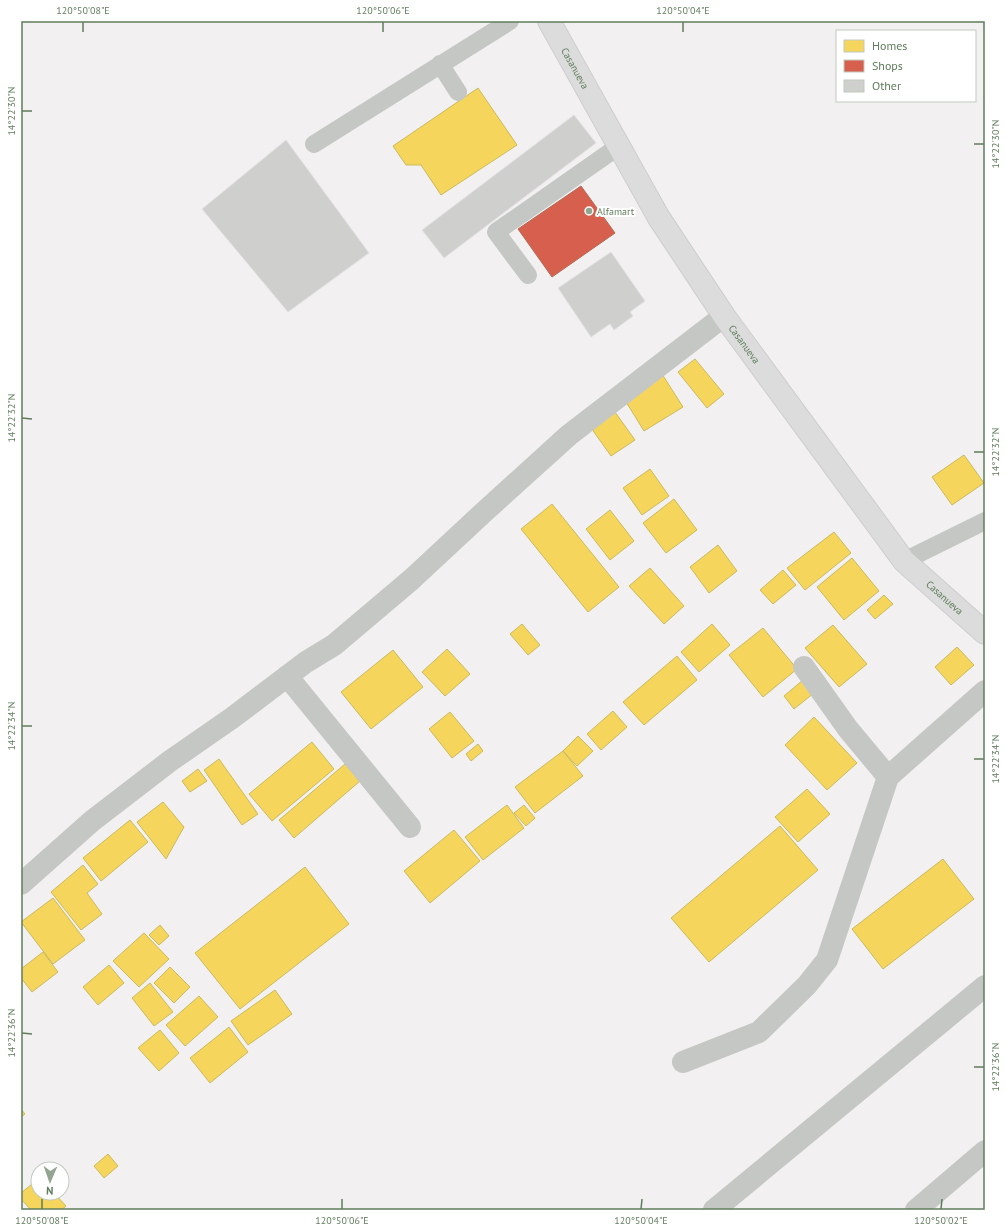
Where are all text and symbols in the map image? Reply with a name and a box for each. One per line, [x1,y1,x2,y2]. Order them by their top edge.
text: 120°50'08"E [56,4,110,17]
text: 120°50'06"E [356,4,410,17]
text: 120°50'04"E [656,4,710,17]
legend [836,30,976,102]
text: Homes [872,38,907,53]
street label: Casanueva [558,45,592,91]
text: Shops [872,58,903,73]
text: Other [872,78,901,93]
text: 14°22'30"N [5,86,18,136]
text: 14°22'30"N [989,119,1002,169]
place label: Alfamart [597,205,635,218]
marker: Alfamart [584,206,594,216]
street label: Casanueva [726,322,763,366]
text: 14°22'32"N [5,393,18,443]
text: 14°22'32"N [989,427,1002,477]
street label: Casanueva [923,578,966,618]
text: 14°22'34"N [5,701,18,751]
text: 14°22'34"N [989,734,1002,784]
text: 14°22'36"N [5,1008,18,1058]
text: 14°22'36"N [989,1042,1002,1092]
north arrow [30,1161,70,1201]
text: N [46,1184,54,1198]
text: 120°50'08"E [15,1214,69,1227]
text: 120°50'06"E [315,1214,369,1227]
text: 120°50'04"E [614,1214,668,1227]
text: 120°50'02"E [914,1214,968,1227]

